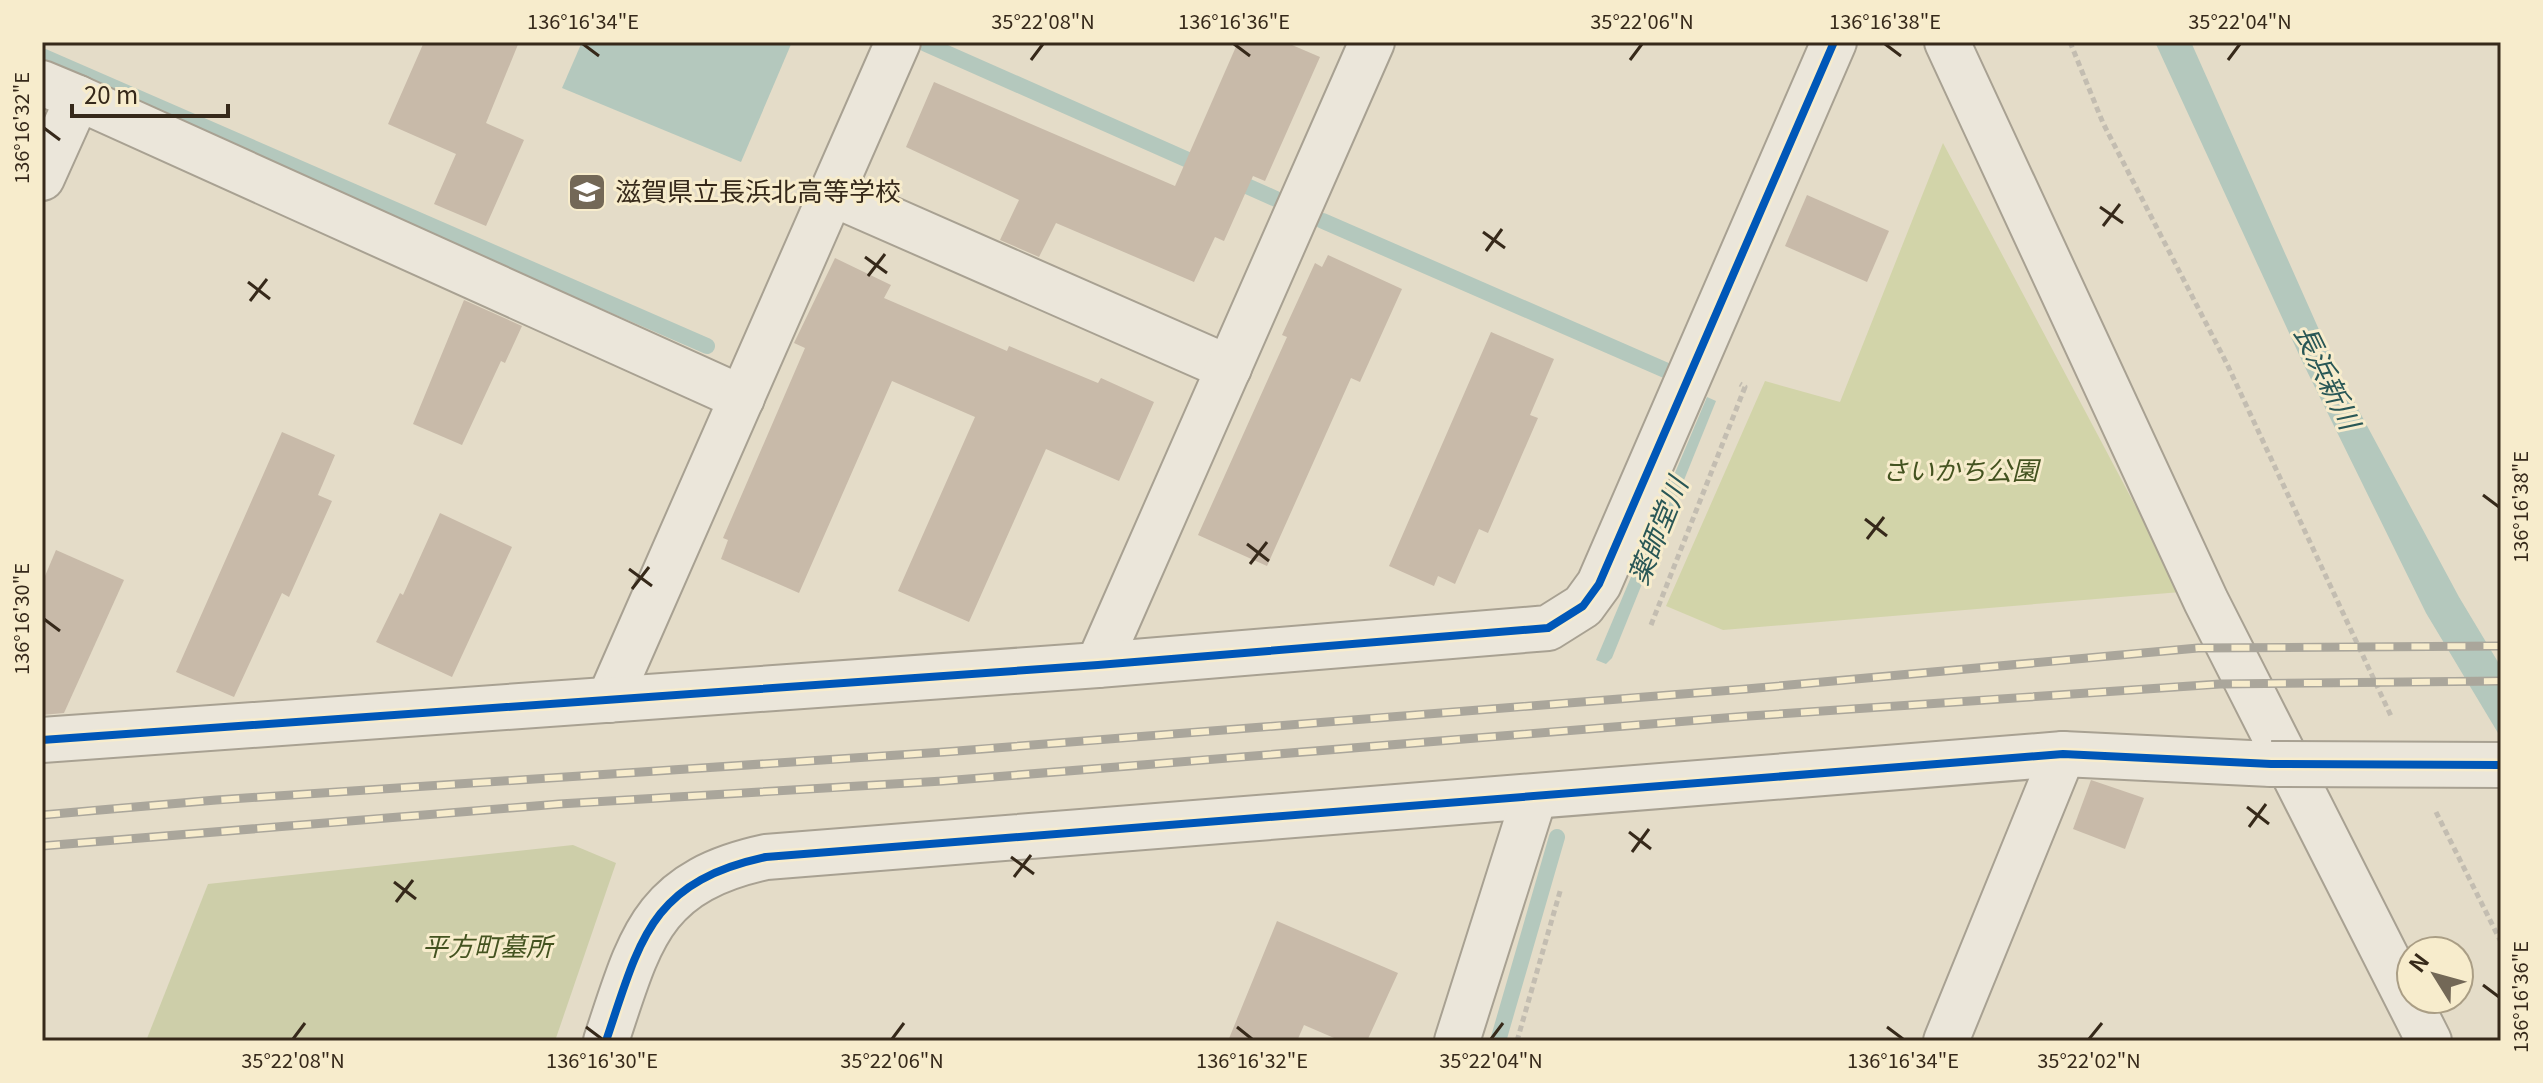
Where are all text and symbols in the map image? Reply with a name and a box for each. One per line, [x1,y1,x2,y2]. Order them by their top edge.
text: 136°16'34"E [527,6,639,35]
text: 35°22'08"N [991,6,1095,35]
text: 136°16'36"E [1178,6,1290,35]
text: 35°22'06"N [1590,6,1694,35]
text: 136°16'38"E [1829,6,1941,35]
text: 35°22'04"N [2188,6,2292,35]
scale bar [72,68,228,118]
text: 136°16'32"E [6,72,35,184]
text: 20 m [84,76,138,111]
school or university icon: 滋賀県立長浜北高等学校 [566,171,608,213]
place label: 滋賀県立長浜北高等学校 [615,171,901,208]
water label: 長浜新川 [2286,317,2373,438]
park label: さいかち公園 [1882,450,2042,487]
text: 136°16'38"E [2505,451,2534,563]
water label: 薬師堂川 [1617,468,1697,590]
text: 136°16'30"E [6,563,35,675]
park label: 平方町墓所 [422,926,556,963]
north arrow [2395,935,2475,1015]
text: 136°16'36"E [2505,941,2534,1053]
text: N [2400,946,2435,978]
text: 35°22'08"N [241,1045,345,1074]
text: 136°16'30"E [546,1045,658,1074]
text: 35°22'06"N [840,1045,944,1074]
text: 136°16'32"E [1196,1045,1308,1074]
text: 35°22'04"N [1439,1045,1543,1074]
text: 136°16'34"E [1847,1045,1959,1074]
text: 35°22'02"N [2037,1045,2141,1074]

